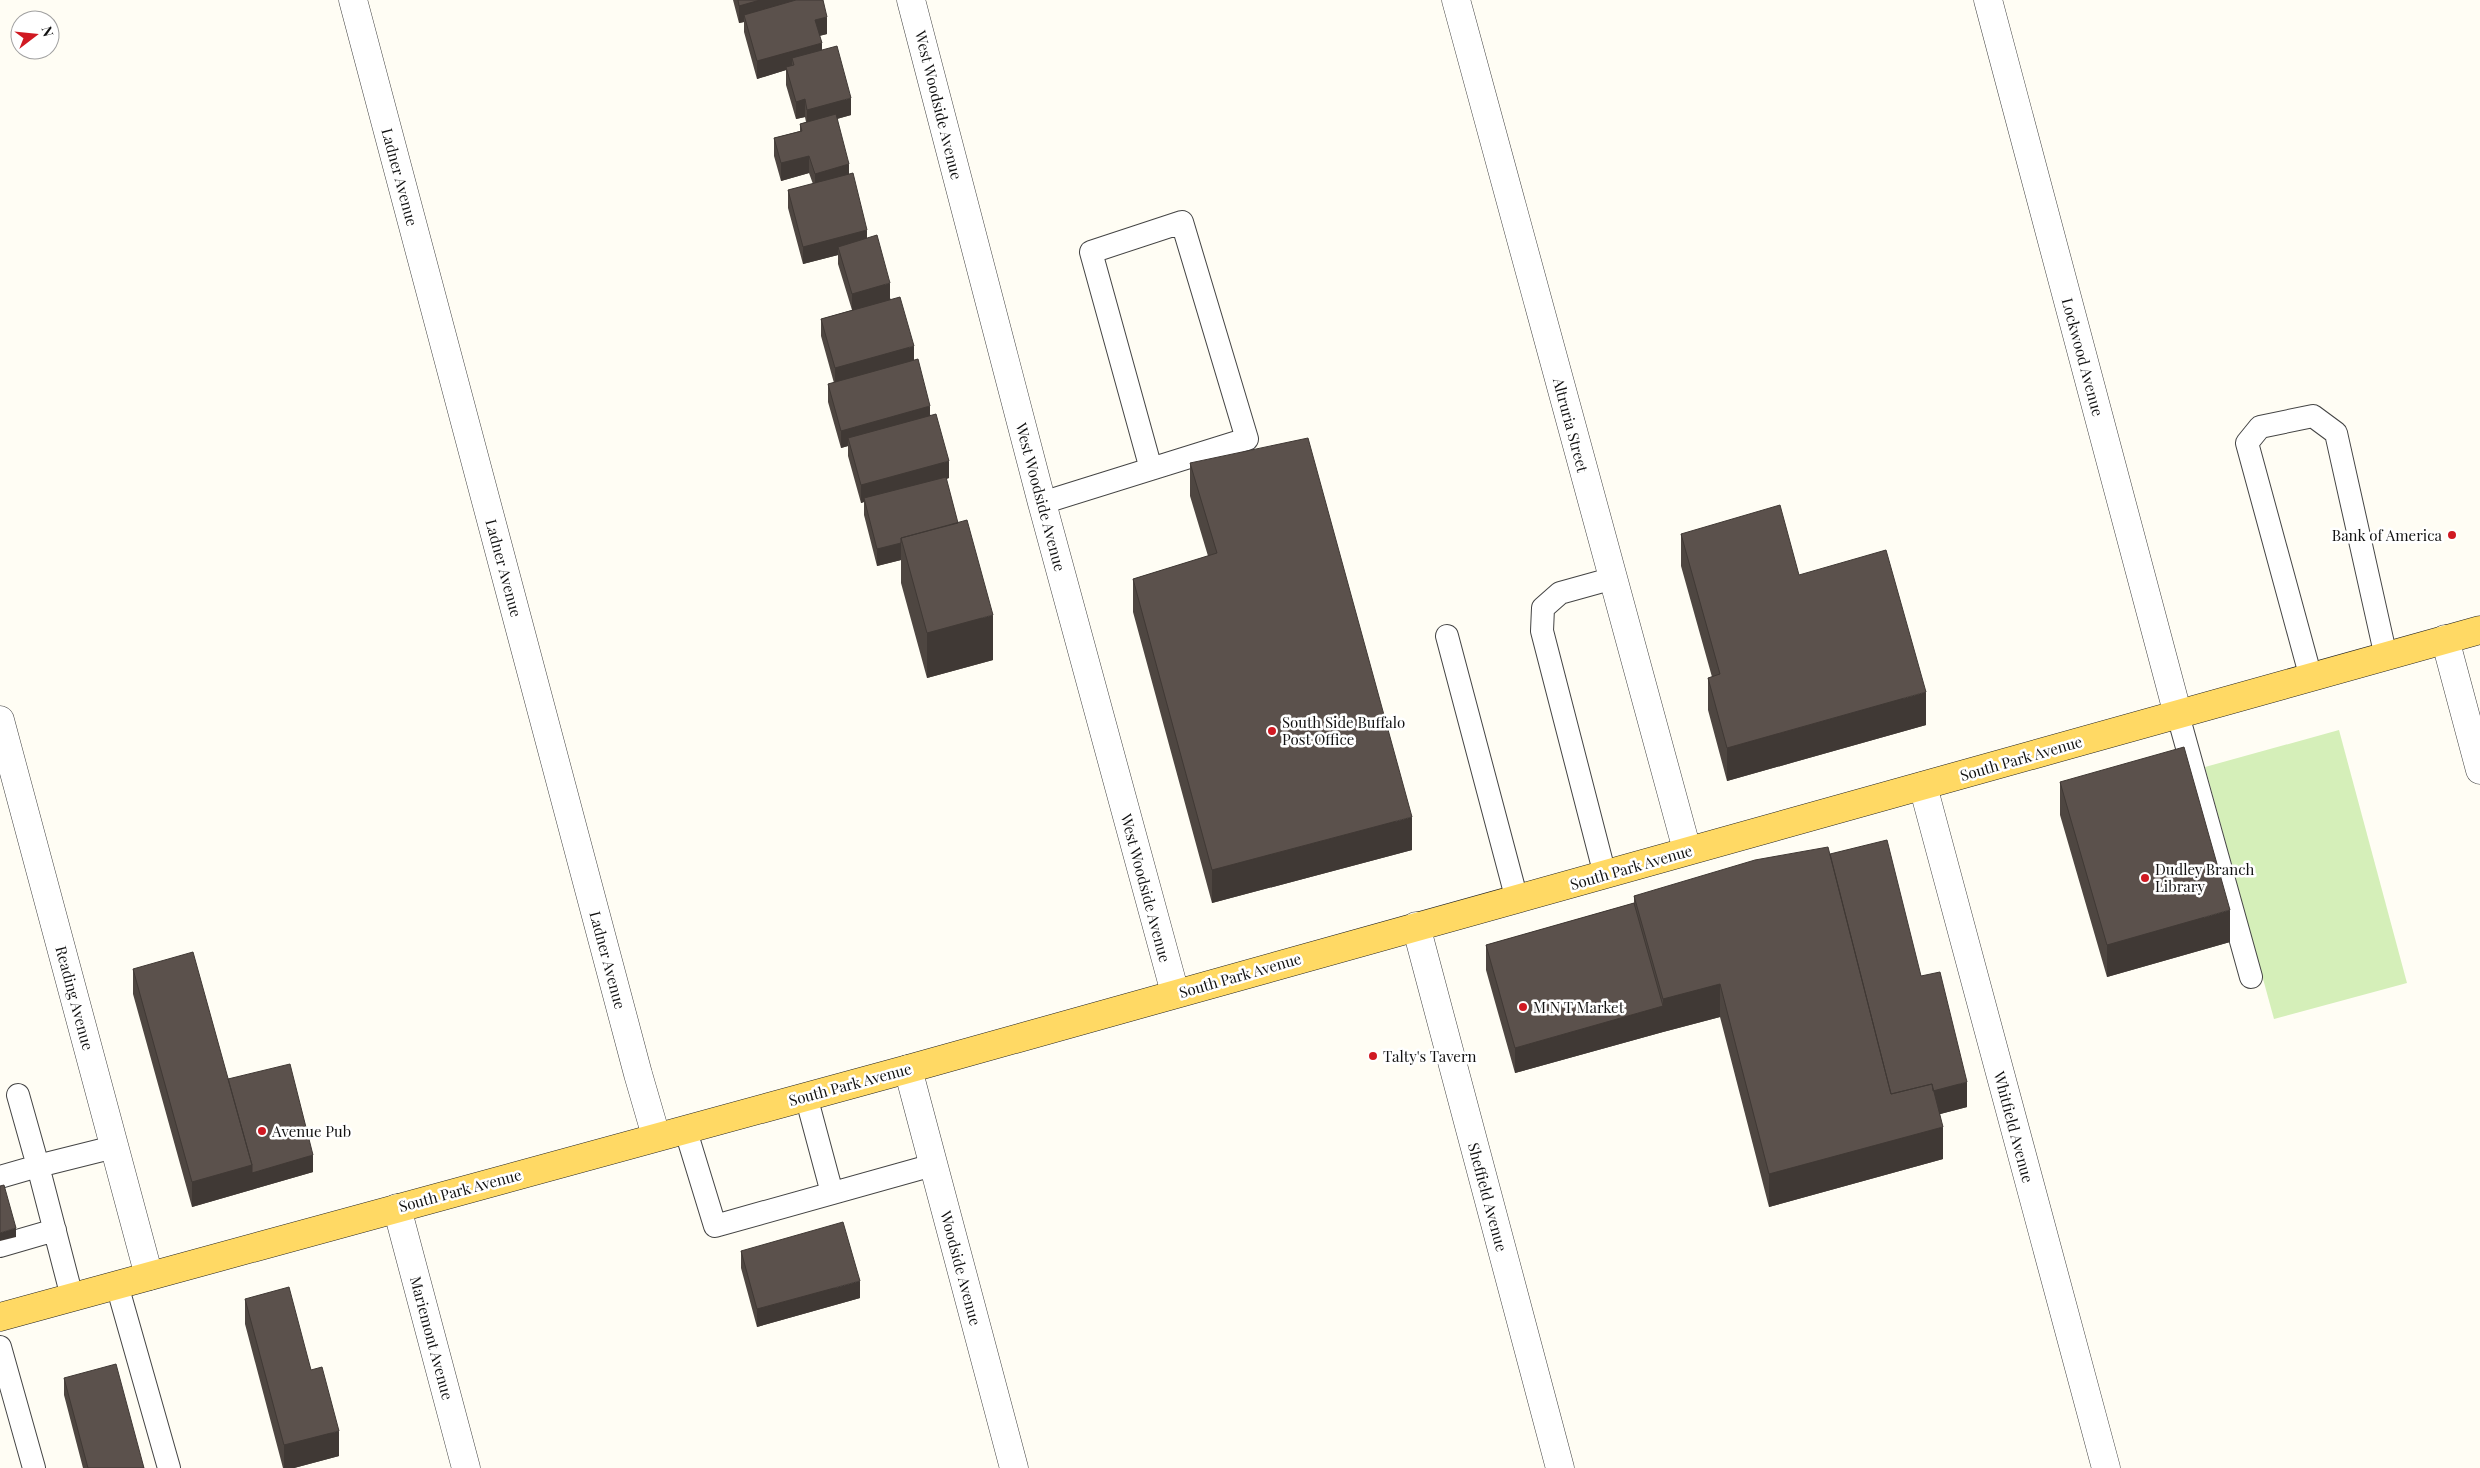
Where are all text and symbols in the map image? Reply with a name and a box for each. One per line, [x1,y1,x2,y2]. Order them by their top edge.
north arrow [10,10,60,60]
text: N [37,24,59,39]
street label: West Woodside Avenue [911,27,967,182]
street label: Ladner Avenue [377,126,423,228]
street label: Lockwood Avenue [2058,296,2108,418]
street label: Altruria Street [1549,375,1593,475]
street label: West Woodside Avenue [1011,420,1070,573]
street label: Ladner Avenue [481,517,527,619]
place label: Bank of America [2332,525,2443,545]
marker: Bank of America [2446,529,2458,541]
place label: South Side Buffalo Post Office [1282,712,1405,749]
marker: South Side Buffalo Post Office [1266,725,1278,737]
street label: South Park Avenue [1958,731,2084,785]
street label: West Woodside Avenue [1116,811,1175,964]
street label: South Park Avenue [1568,840,1694,894]
place label: Dudley Branch Library [2155,859,2254,896]
marker: Dudley Branch Library [2139,872,2151,884]
street label: Ladner Avenue [585,909,631,1011]
street label: Reading Avenue [51,944,99,1052]
street label: South Park Avenue [1177,948,1303,1002]
place label: M N T Market [1533,997,1625,1017]
marker: M N T Market [1517,1001,1529,1013]
place label: Talty's Tavern [1383,1046,1477,1066]
marker: Talty's Tavern [1367,1050,1379,1062]
street label: South Park Avenue [786,1058,914,1110]
street label: Whitfield Avenue [1989,1068,2038,1185]
place label: Avenue Pub [271,1121,351,1141]
marker: Avenue Pub [256,1125,268,1137]
street label: Sheffield Avenue [1464,1140,1512,1254]
street label: South Park Avenue [396,1164,524,1216]
street label: Woodside Avenue [936,1208,986,1327]
street label: Mariemont Avenue [406,1274,458,1402]

